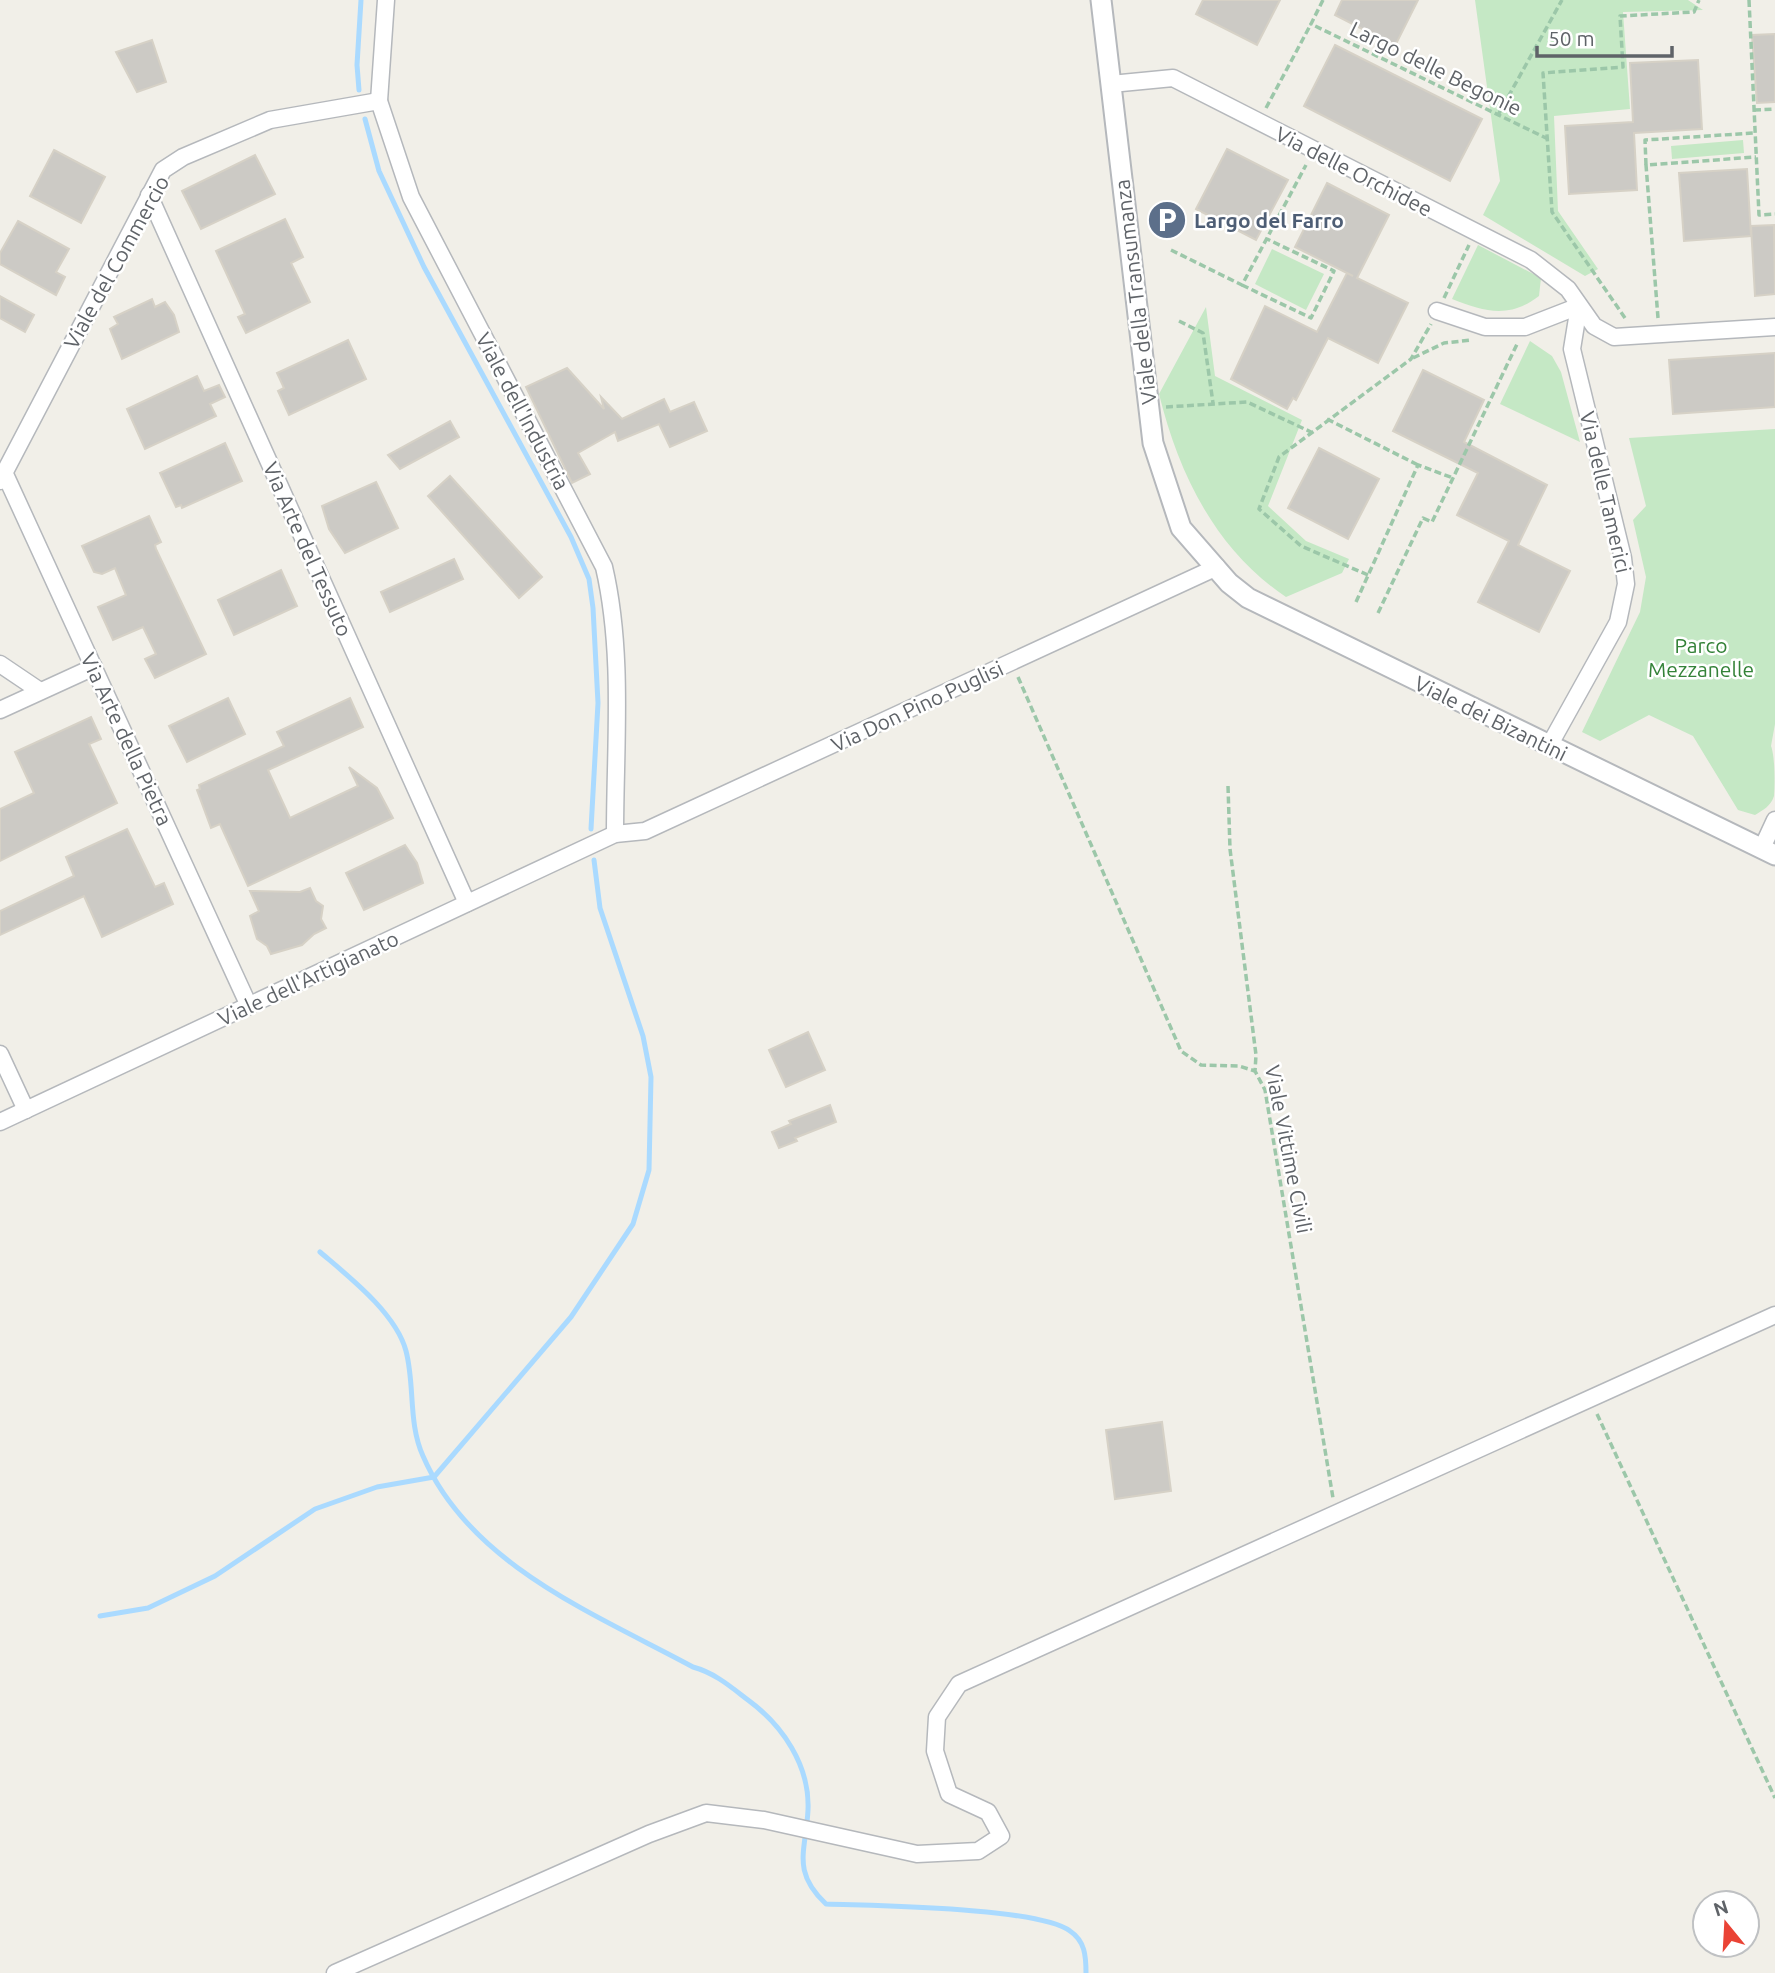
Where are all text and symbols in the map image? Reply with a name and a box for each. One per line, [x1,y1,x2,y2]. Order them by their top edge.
scale bar [1537,14,1672,58]
street label: Largo delle Begonie [1346,16,1526,120]
text: 50 m [1548,26,1595,50]
street label: Via delle Orchidee [1272,121,1436,221]
street label: Viale del Commercio [58,171,174,353]
street label: Viale della Transumanza [1109,178,1161,406]
parking icon: Largo del Farro [1146,199,1188,241]
place label: Largo del Farro [1194,208,1344,232]
street label: Viale dell'Industria [471,328,575,494]
street label: Via delle Tamerici [1576,409,1636,575]
street label: Via Arte del Tessuto [259,458,357,640]
park label: Parco Mezzanelle [1648,633,1754,681]
street label: Via Arte della Pietra [76,649,178,829]
street label: Via Don Pino Puglisi [827,656,1007,756]
street label: Viale dei Bizantini [1411,671,1571,765]
street label: Viale dell'Artigianato [214,926,402,1030]
street label: Viale Vittime Civili [1261,1063,1317,1235]
north arrow [1691,1889,1761,1959]
text: N [1711,1895,1731,1920]

